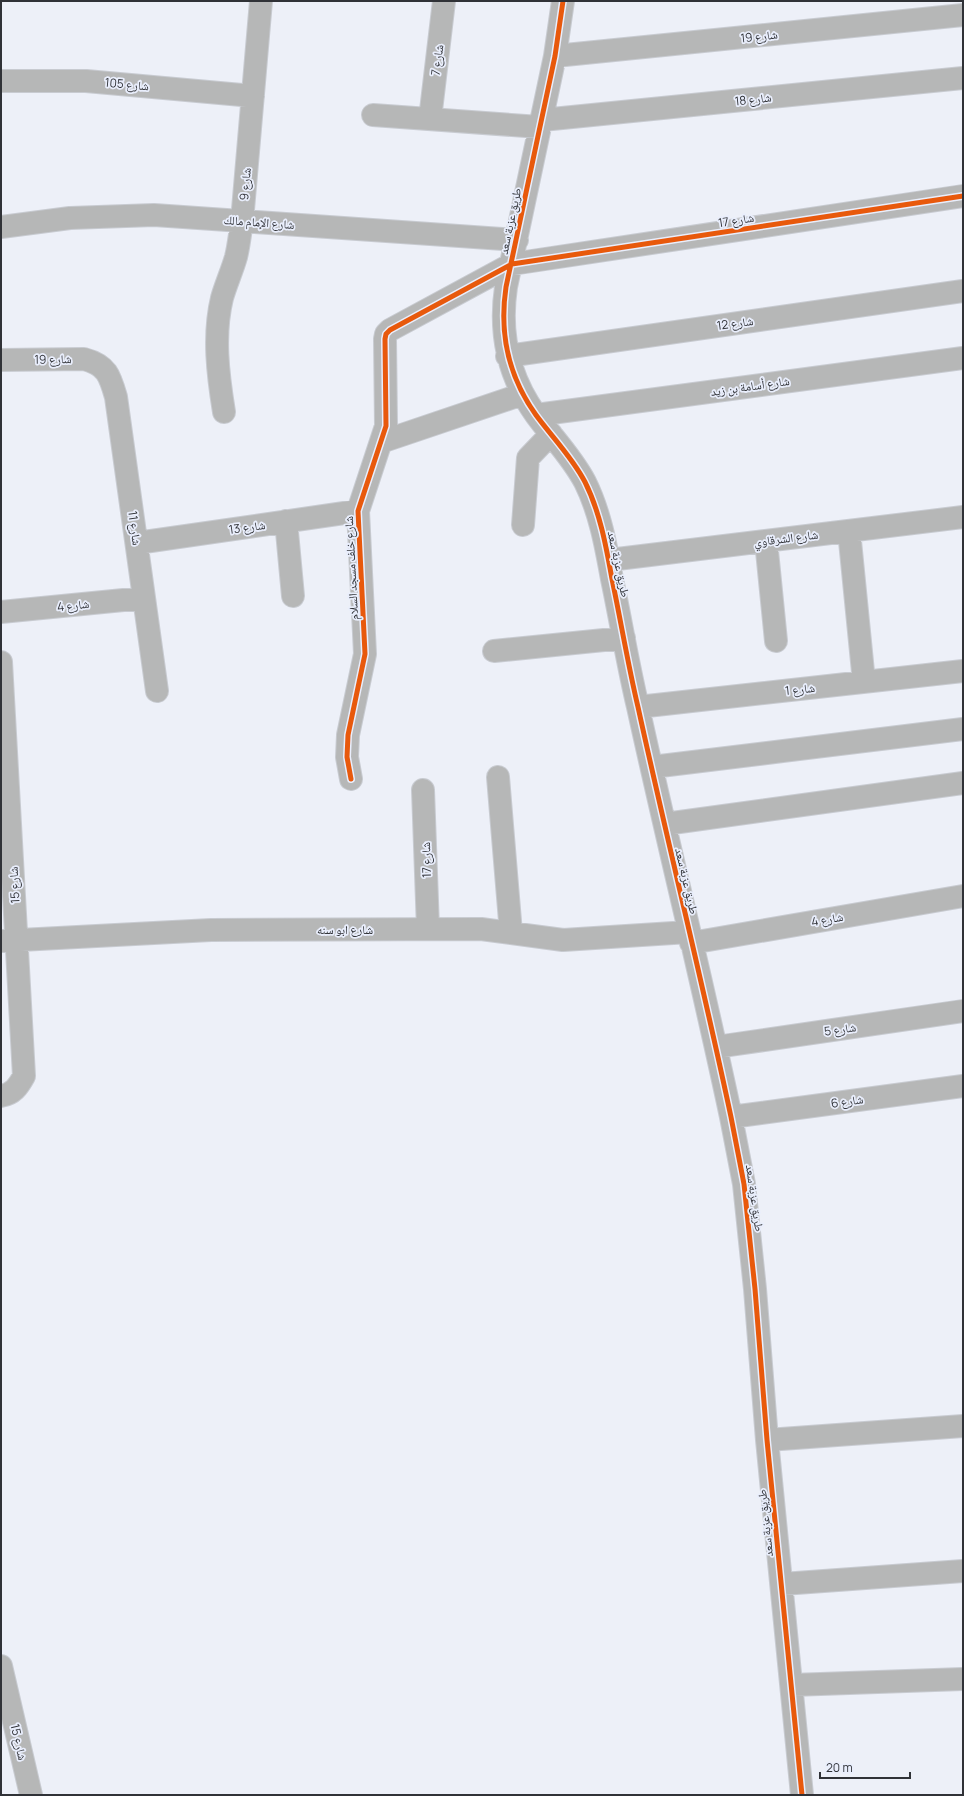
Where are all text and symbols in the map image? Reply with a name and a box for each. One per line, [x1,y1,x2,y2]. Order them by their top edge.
street label: شارع 19 [740,26,779,46]
street label: شارع 7 [427,43,447,77]
street label: شارع 105 [104,74,150,94]
street label: شارع 18 [734,89,772,109]
street label: شارع 9 [235,167,255,201]
street label: طريق عزبة سعد [495,186,525,256]
street label: شارع 17 [717,209,755,231]
street label: شارع الإمام مالك [223,211,295,233]
street label: شارع 12 [716,312,754,334]
street label: شارع 19 [34,350,72,368]
street label: شارع أسامة بن زيد [709,372,791,400]
street label: شارع 11 [124,510,146,546]
street label: شارع 13 [228,516,266,538]
street label: شارع خلف مسجد السلام [340,516,362,620]
street label: شارع الشرقاوي [753,526,819,552]
street label: طريق عزبة سعد [604,529,634,599]
street label: شارع 4 [56,595,90,615]
street label: شارع 1 [784,679,816,699]
street label: شارع 17 [417,842,435,878]
street label: طريق عزبة سعد [671,846,703,916]
street label: شارع 15 [5,866,23,904]
street label: شارع 4 [810,908,844,930]
street label: شارع ابو سنه [317,921,373,938]
street label: شارع 5 [823,1018,857,1040]
street label: شارع 6 [830,1090,864,1112]
street label: طريق عزبة سعد [742,1163,768,1233]
street label: طريق عزبة سعد [753,1488,777,1557]
street label: شارع 15 [7,1722,31,1762]
scale bar [820,1754,910,1780]
text: 20 m [826,1759,853,1776]

